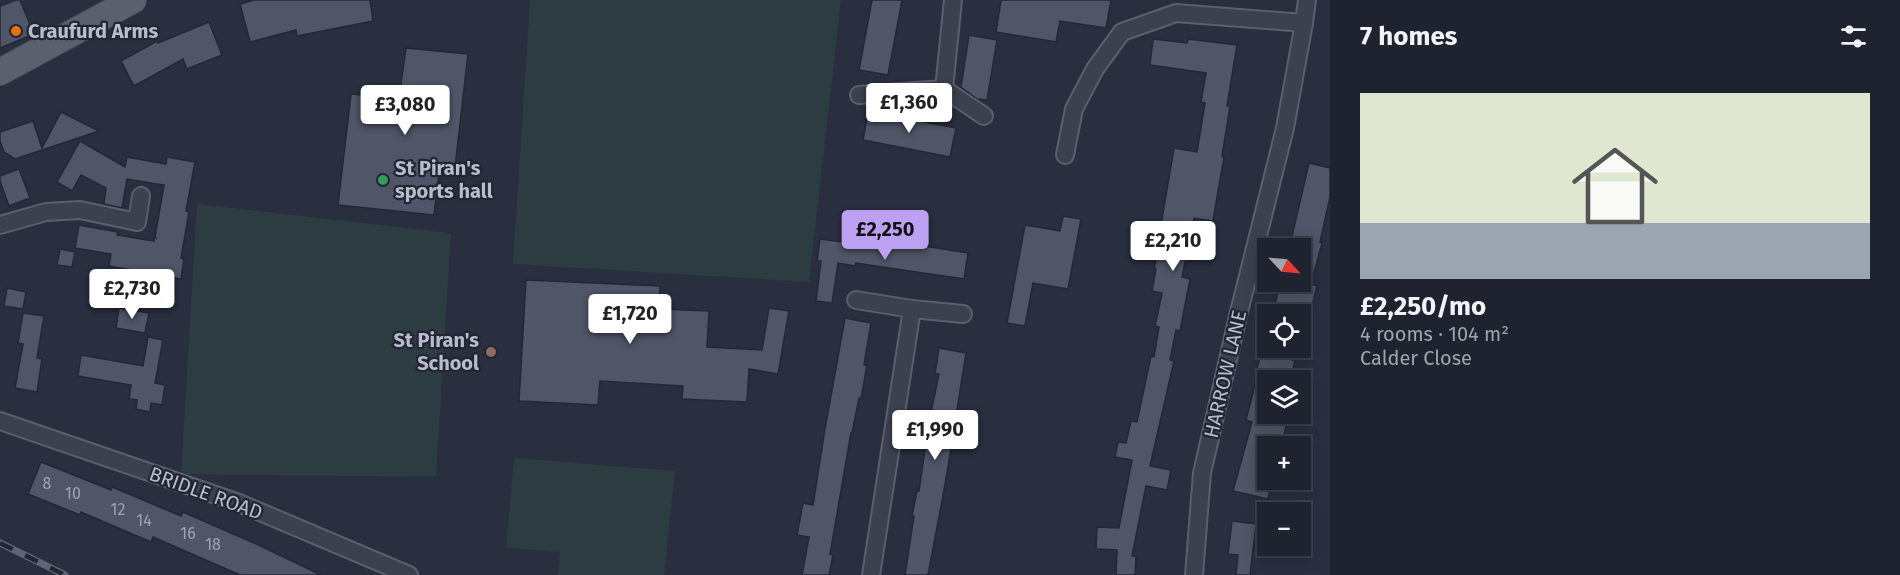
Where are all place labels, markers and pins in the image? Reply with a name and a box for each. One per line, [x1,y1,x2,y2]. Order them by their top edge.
place label: Craufurd Arms [28,19,158,43]
marker: Craufurd Arms [9,24,23,38]
pin: £1,360 [860,83,958,134]
pin: £3,080 [356,85,454,136]
place label: St Piran's sports hall [395,156,493,203]
marker: St Piran's sports hall [376,173,390,187]
pin: £2,250 [836,210,934,261]
pin: £2,210 [1124,221,1222,272]
pin: £2,730 [83,269,181,320]
pin: £1,720 [581,294,679,345]
place label: St Piran's School [394,328,479,375]
marker: St Piran's School [484,345,498,359]
pin: £1,990 [886,410,984,461]

